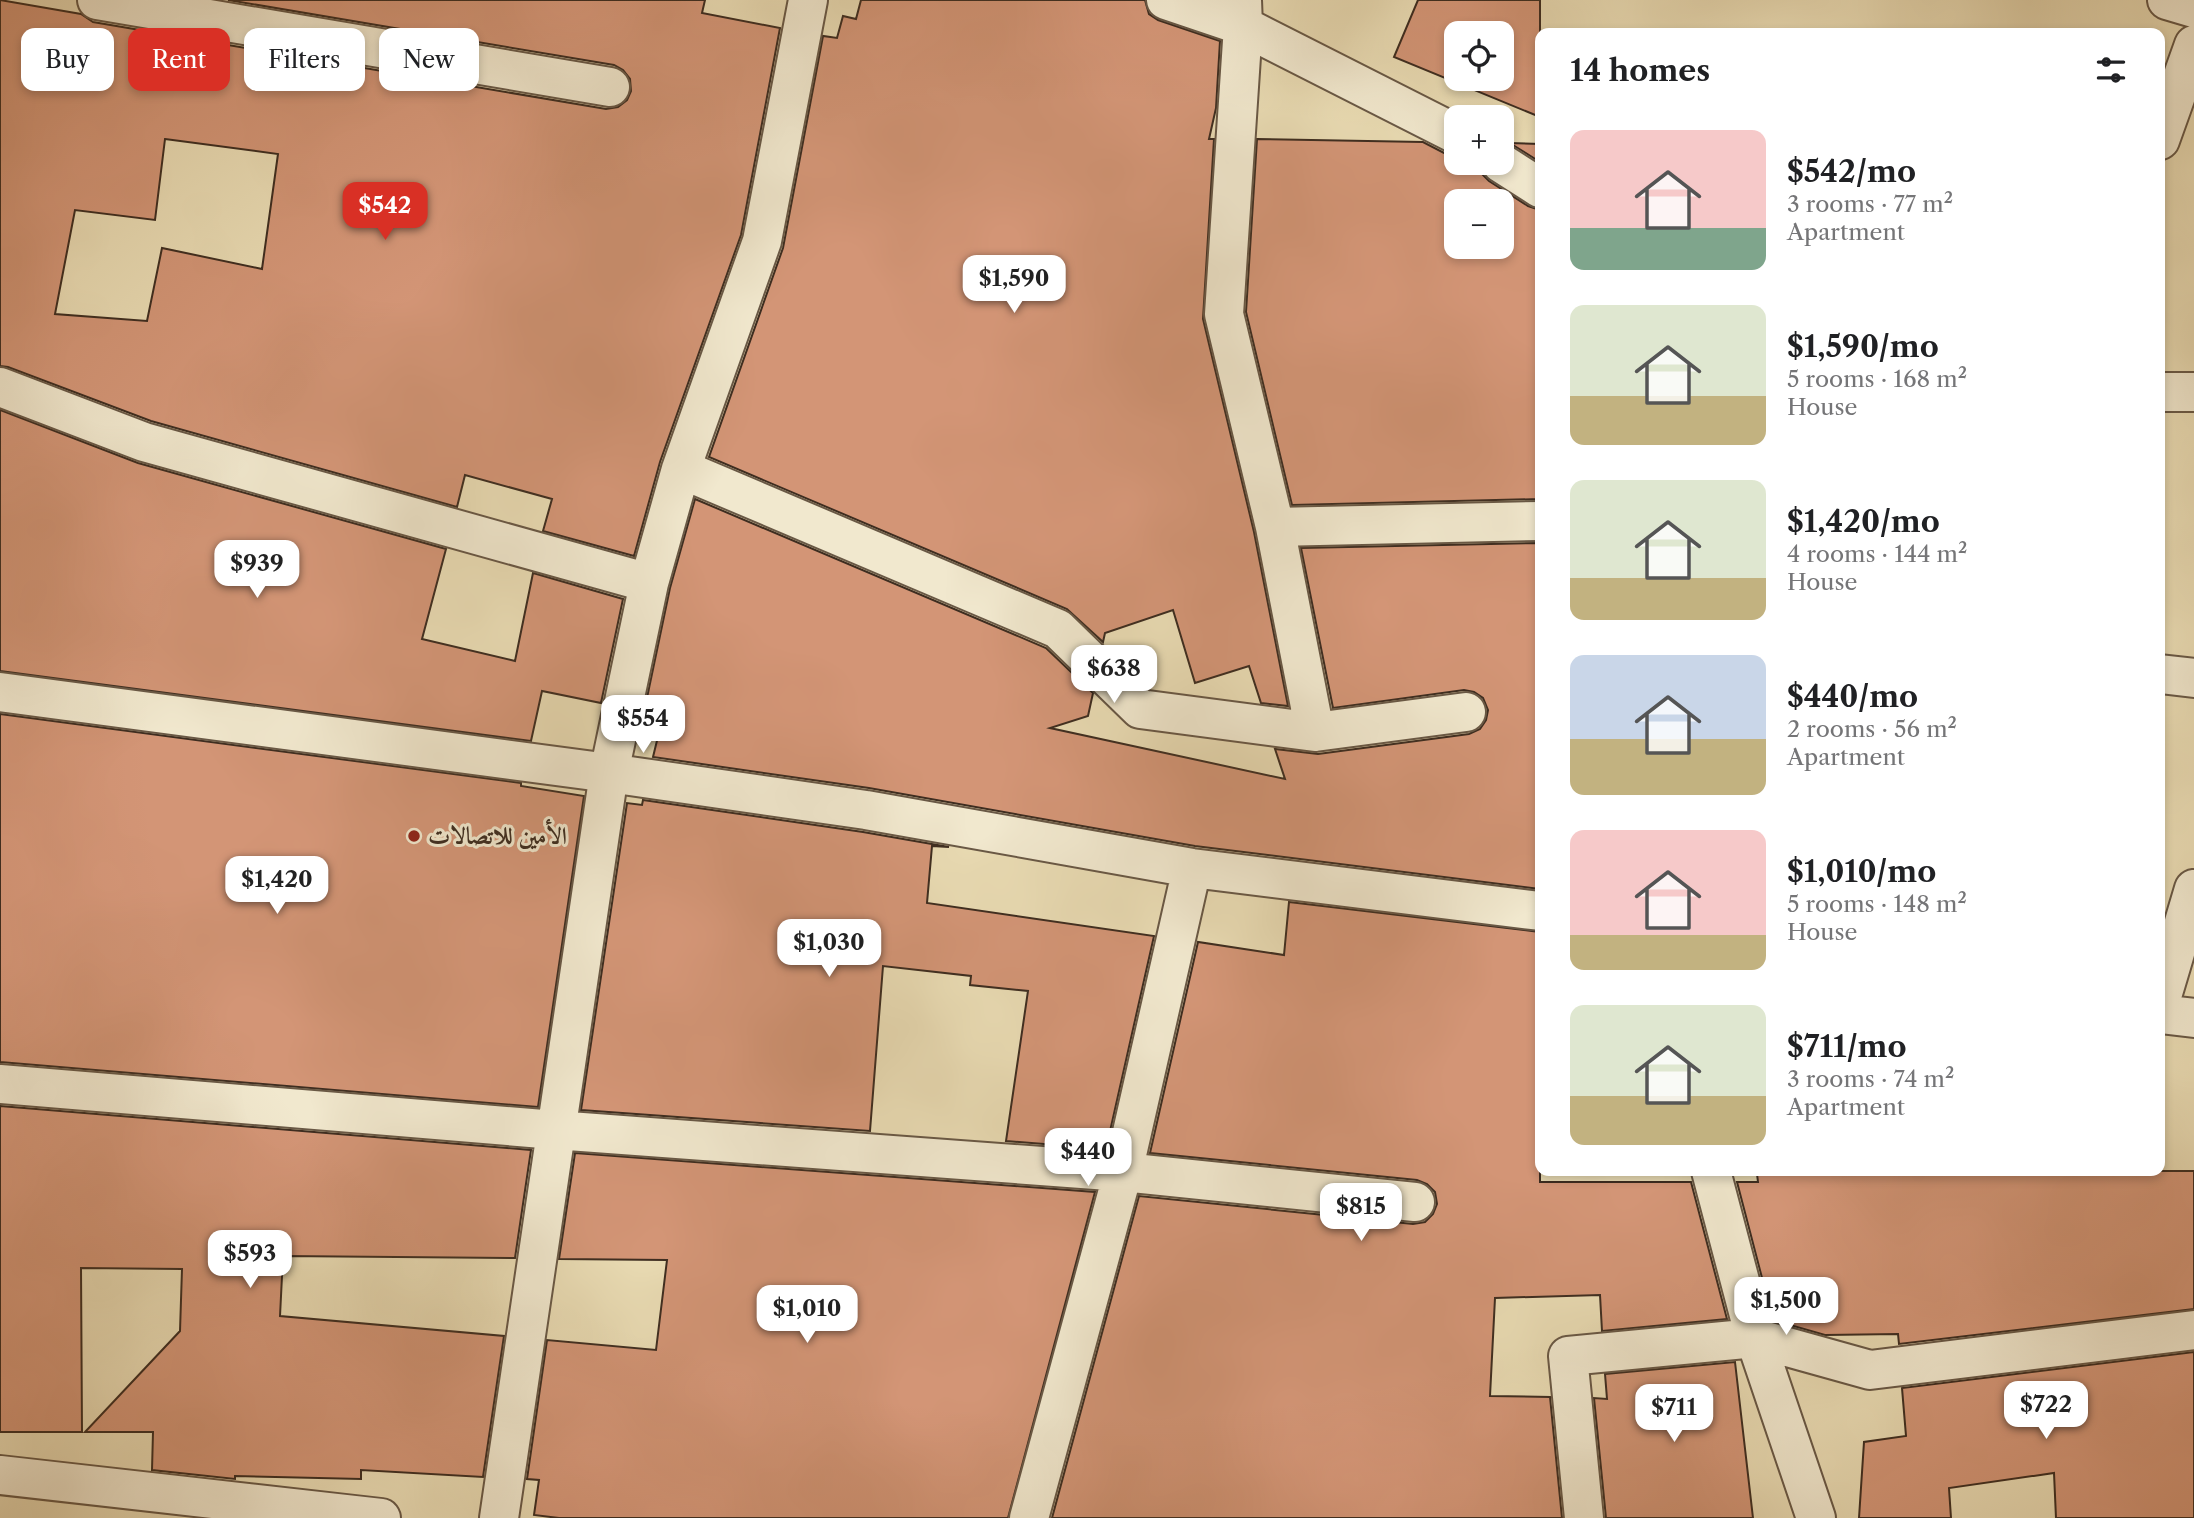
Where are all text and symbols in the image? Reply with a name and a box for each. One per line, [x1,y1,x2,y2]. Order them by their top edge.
map controls [1444,21,1514,259]
button: locate [1444,21,1514,91]
chip: Buy [21,28,114,91]
chip: Rent [128,28,230,91]
chip: Filters [244,28,365,91]
chip: New [379,28,479,91]
icon: filters [2092,51,2130,89]
text: 14 homes [1570,52,1710,89]
button: + [1444,105,1514,175]
text: $542/mo [1787,153,1916,190]
icon: home [1626,158,1710,242]
pin: $542 [344,182,426,242]
button: − [1444,189,1514,259]
text: 3 rooms · 77 m² [1787,190,1953,218]
text: $542 [359,191,411,219]
text: Apartment [1787,218,1905,246]
pin: $1,590 [957,256,1071,315]
text: $1,590 [979,264,1049,292]
text: $1,590/mo [1787,328,1939,365]
icon: home [1626,333,1710,417]
text: 5 rooms · 168 m² [1787,365,1967,393]
text: House [1787,393,1857,421]
text: $1,420/mo [1787,503,1940,540]
icon: home [1626,508,1710,592]
pin: $939 [216,540,298,600]
text: 4 rooms · 144 m² [1787,540,1967,568]
text: $939 [230,549,284,577]
text: House [1787,568,1857,596]
pin: $638 [1073,646,1155,705]
text: $638 [1087,654,1141,682]
text: $440/mo [1787,678,1918,715]
icon: home [1626,683,1710,767]
pin: $554 [602,696,684,755]
text: $554 [617,704,669,732]
text: 2 rooms · 56 m² [1787,715,1957,743]
text: Apartment [1787,743,1905,771]
place label: الأمين للاتصالات [428,818,567,850]
marker: الأمين للاتصالات [406,828,422,844]
text: $1,010/mo [1787,853,1936,890]
pin: $1,420 [220,856,334,916]
icon: home [1626,858,1710,942]
text: $1,420 [241,865,313,893]
text: 5 rooms · 148 m² [1787,890,1967,918]
text: House [1787,918,1857,946]
pin: $1,030 [772,920,886,979]
text: $1,030 [793,928,865,956]
text: $711/mo [1787,1028,1907,1065]
icon: home [1626,1033,1710,1117]
text: 3 rooms · 74 m² [1787,1065,1954,1093]
text: Apartment [1787,1093,1905,1121]
pin: $440 [1047,1128,1129,1188]
text: $440 [1061,1137,1115,1165]
pin: $815 [1320,1184,1402,1243]
text: $815 [1336,1192,1386,1220]
pin: $593 [209,1230,291,1290]
text: $593 [224,1239,276,1267]
pin: $1,500 [1729,1278,1843,1337]
pin: $1,010 [750,1286,864,1345]
text: $1,500 [1750,1286,1822,1314]
text: $1,010 [773,1294,841,1322]
pin: $722 [2005,1382,2087,1441]
pin: $711 [1633,1384,1715,1444]
text: $722 [2020,1390,2072,1418]
text: $711 [1651,1393,1697,1421]

